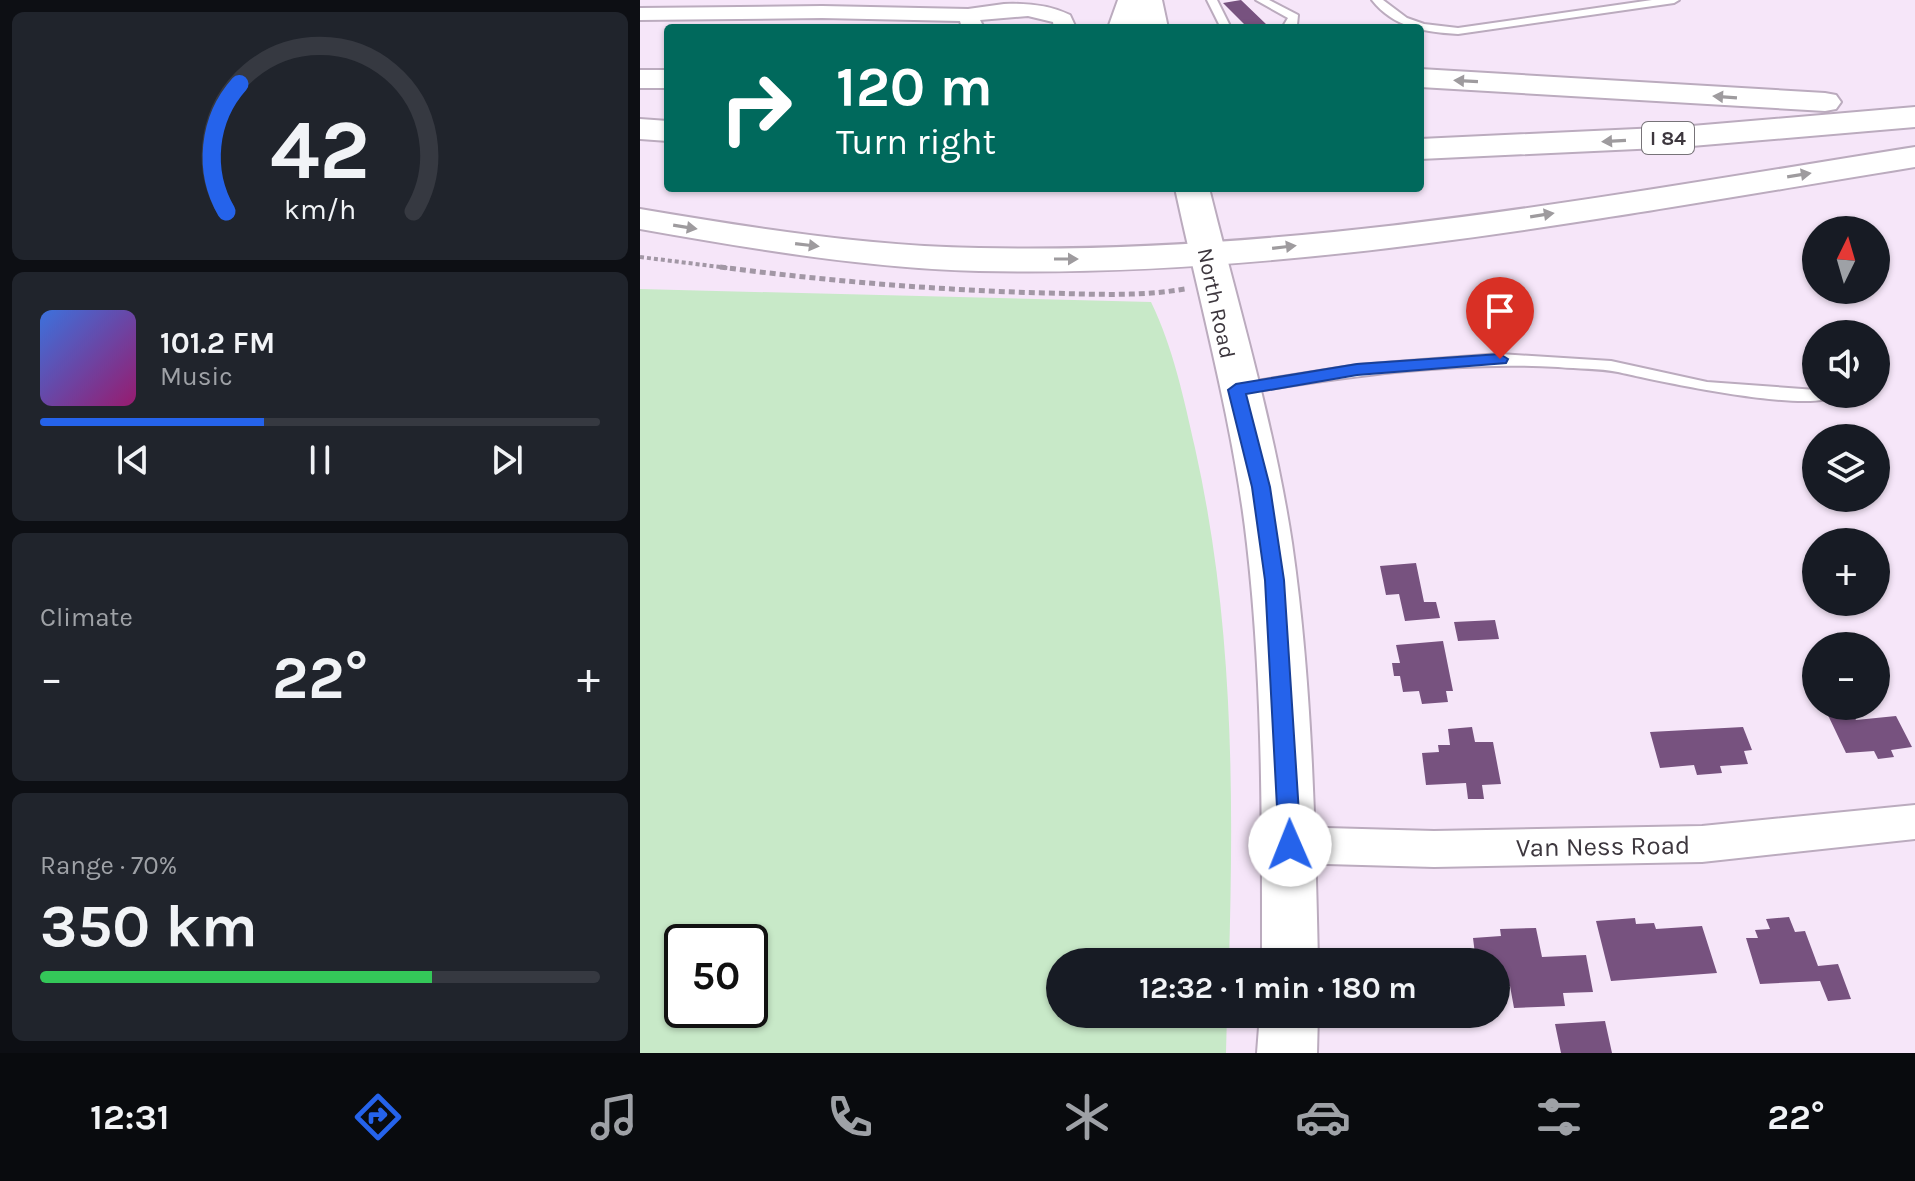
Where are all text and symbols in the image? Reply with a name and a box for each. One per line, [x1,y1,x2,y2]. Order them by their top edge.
text: 120 m [836,54,993,119]
icon: right [704,56,808,160]
one-way arrow [1453,74,1478,87]
one-way arrow [1712,91,1737,104]
text: 42 [270,102,370,199]
text: Turn right [836,121,996,163]
road number: I 84 [1642,122,1694,154]
one-way arrow [1601,135,1626,148]
one-way arrow [1786,168,1811,181]
text: km/h [284,193,356,226]
one-way arrow [1529,208,1554,221]
north arrow [1802,216,1890,304]
map controls [1802,216,1890,720]
one-way arrow [673,221,698,233]
one-way arrow [795,239,820,252]
one-way arrow [1272,240,1297,253]
street label: North Road [1192,246,1240,361]
one-way arrow [1054,253,1079,265]
pin [1466,277,1534,359]
icon: arrive [1478,289,1522,333]
button: sound [1802,320,1890,408]
text: 101.2 FM [160,325,275,361]
text: Music [160,361,233,392]
button: layers [1802,424,1890,512]
icon: previous [111,438,155,482]
icon: pause [298,438,342,482]
icon: next [485,438,529,482]
button: + [1802,528,1890,616]
text: Climate [40,602,133,633]
button: − [1802,632,1890,720]
text: 22° [272,643,368,713]
text: − [40,653,63,704]
text: + [577,653,600,704]
position arrow [1248,803,1332,887]
street label: Van Ness Road [1516,829,1691,864]
text: Range · 70% [40,850,177,881]
text: 350 km [40,891,258,961]
speed limit sign: 50 [664,924,768,1028]
text: 12:32 · 1 min · 180 m [1139,970,1417,1006]
icon: directions [350,1089,406,1145]
icon: music [586,1089,642,1145]
icon: phone [822,1089,878,1145]
icon: climate [1059,1089,1115,1145]
icon: car [1295,1089,1351,1145]
icon: filters [1531,1089,1587,1145]
text: 12:31 [90,1096,170,1138]
text: 22° [1767,1096,1825,1138]

